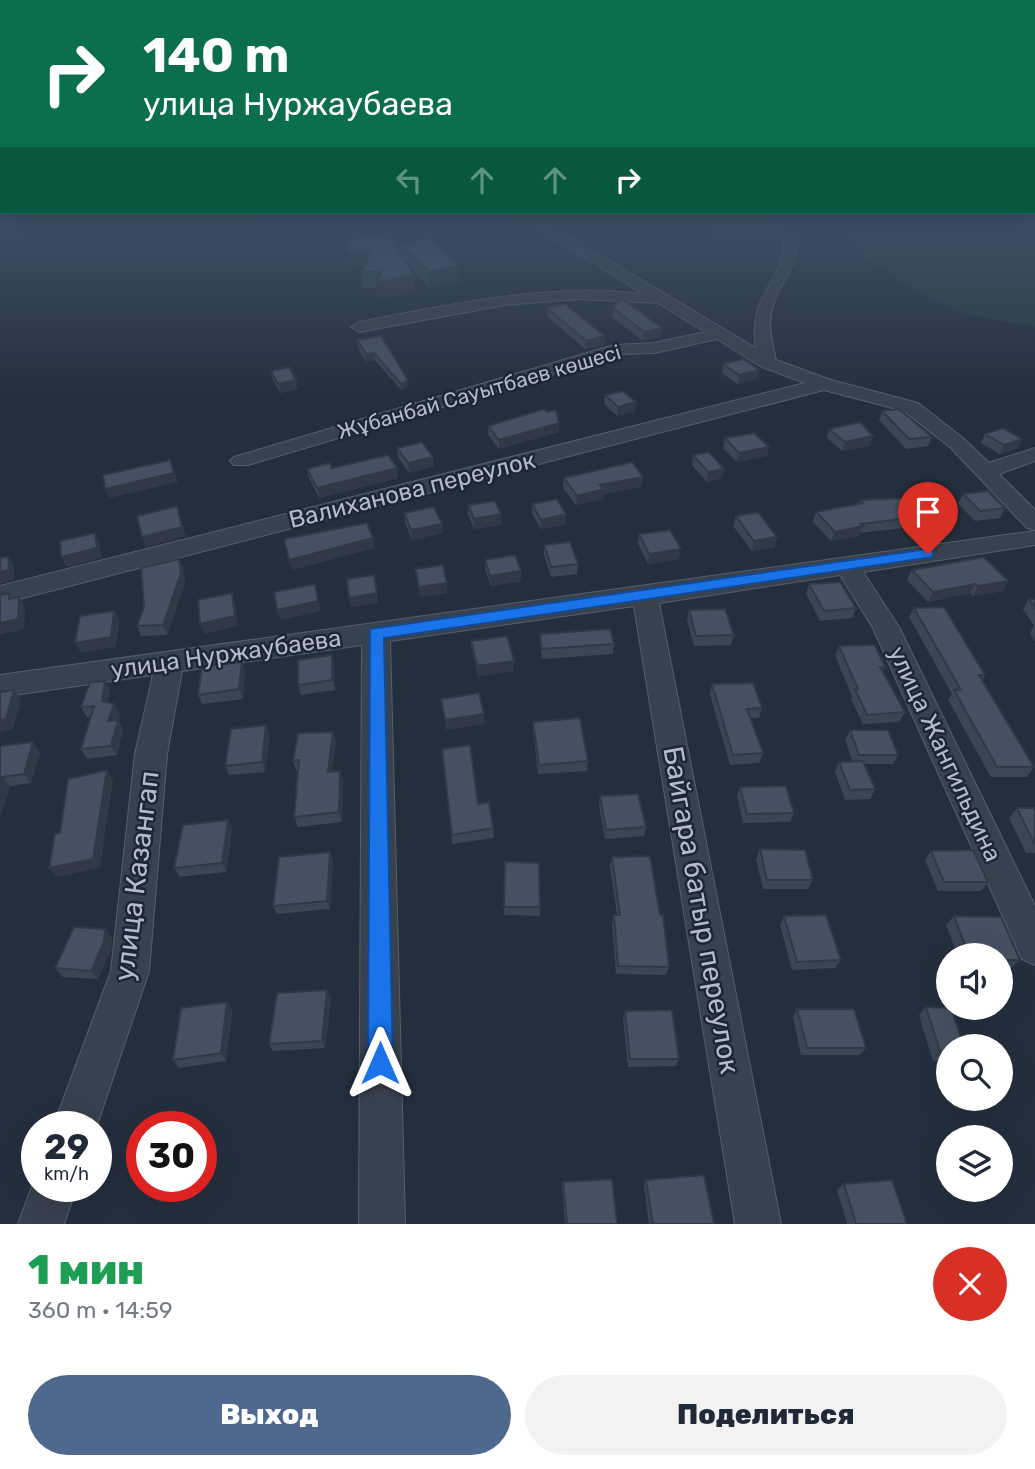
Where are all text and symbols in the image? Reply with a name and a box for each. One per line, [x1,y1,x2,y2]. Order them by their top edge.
text: 140 m [143,26,289,84]
icon: right [28,28,119,119]
text: улица Нуржаубаева [143,85,453,123]
icon: left [390,161,428,199]
icon: ahead [463,161,501,199]
icon: ahead [536,161,574,199]
icon: right [609,161,647,199]
street label: Жұбанбай Сауытбаев көшесі [334,339,623,444]
street label: Валиханова переулок [286,446,538,534]
pin [898,482,958,554]
icon: arrive [909,493,947,531]
street label: улица Нуржаубаева [109,624,343,684]
street label: улица Жангильдина [883,642,1007,866]
street label: Байгара батыр переулок [656,744,747,1077]
street label: улица Казангап [107,769,166,983]
map controls [936,943,1013,1202]
button: sound [936,943,1013,1020]
position arrow [343,1026,417,1100]
button: search [936,1034,1013,1111]
speed limit sign: 30 [126,1111,217,1202]
button: layers [936,1125,1013,1202]
text: 29 [44,1126,89,1168]
text: km/h [44,1163,89,1185]
text: 1 мин [28,1245,144,1295]
button: close [933,1247,1007,1321]
text: 360 m · 14:59 [28,1296,173,1324]
button: Выход [28,1375,511,1455]
button: Поделиться [525,1375,1007,1455]

